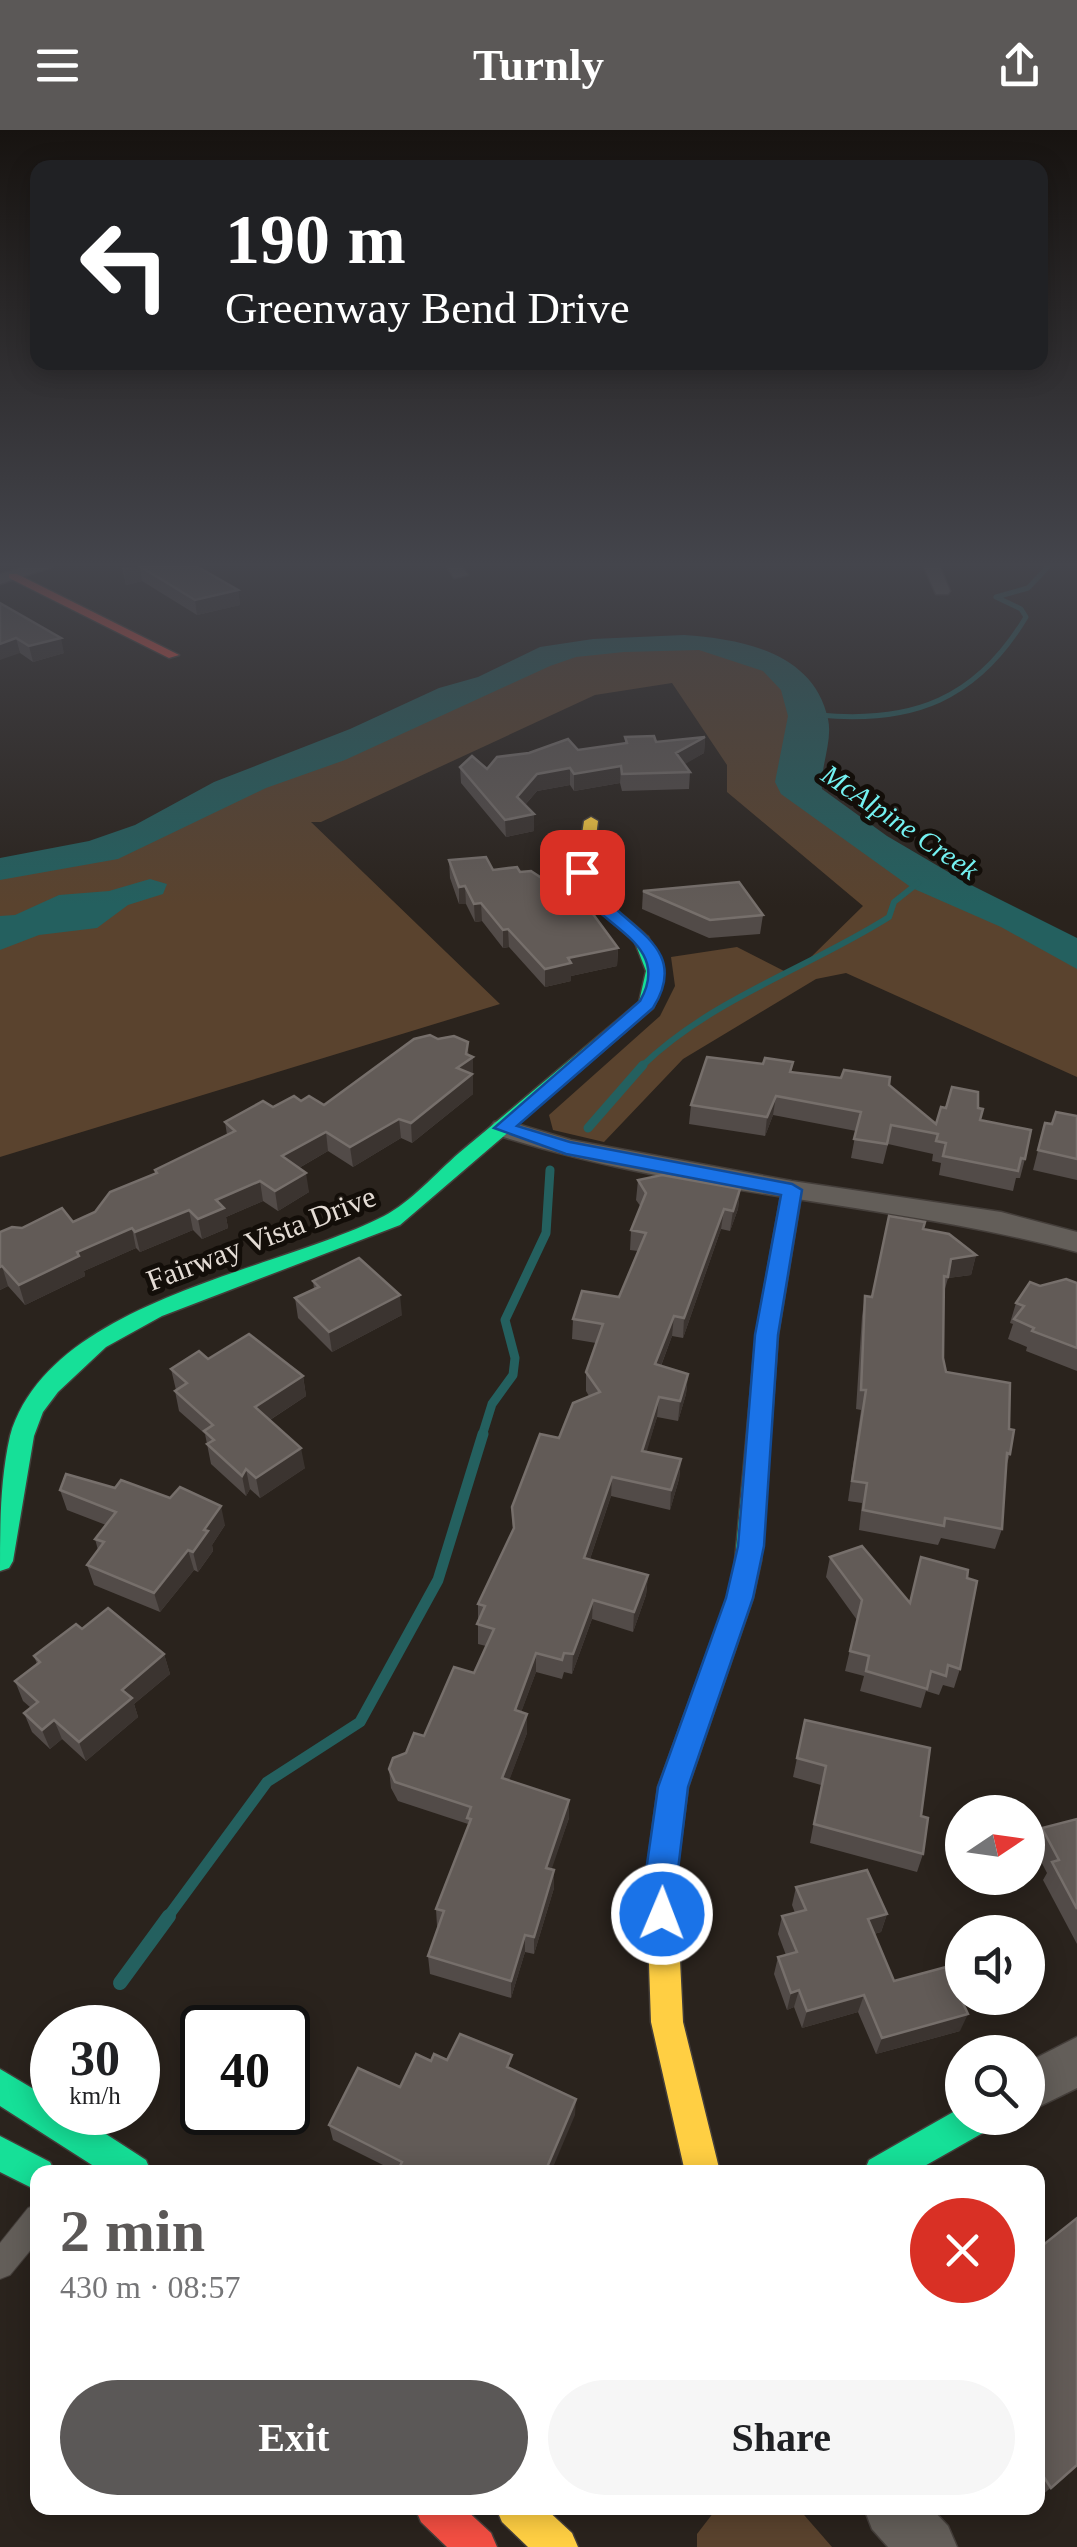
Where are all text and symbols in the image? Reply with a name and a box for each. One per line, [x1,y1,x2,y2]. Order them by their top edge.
icon: menu [30,38,85,93]
icon: share [992,38,1047,93]
text: Turnly [473,40,604,90]
icon: left [60,200,190,330]
text: 190 m [225,201,406,278]
text: Greenway Bend Drive [225,283,630,333]
water label: McAlpine Creek [815,758,984,886]
pin [540,830,625,915]
icon: arrive [555,845,610,900]
street label: Fairway Vista Drive [142,1179,380,1297]
north arrow [945,1795,1045,1895]
map controls [945,1795,1045,2135]
position arrow [610,1862,714,1966]
button: sound [945,1915,1045,2015]
speed limit sign: 40 [180,2005,310,2135]
text: 30 [70,2030,120,2086]
button: search [945,2035,1045,2135]
text: km/h [69,2082,121,2109]
text: 2 min [60,2198,205,2264]
button: close [910,2198,1015,2303]
text: 430 m · 08:57 [60,2269,240,2305]
button: Exit [60,2380,528,2495]
button: Share [548,2380,1015,2495]

